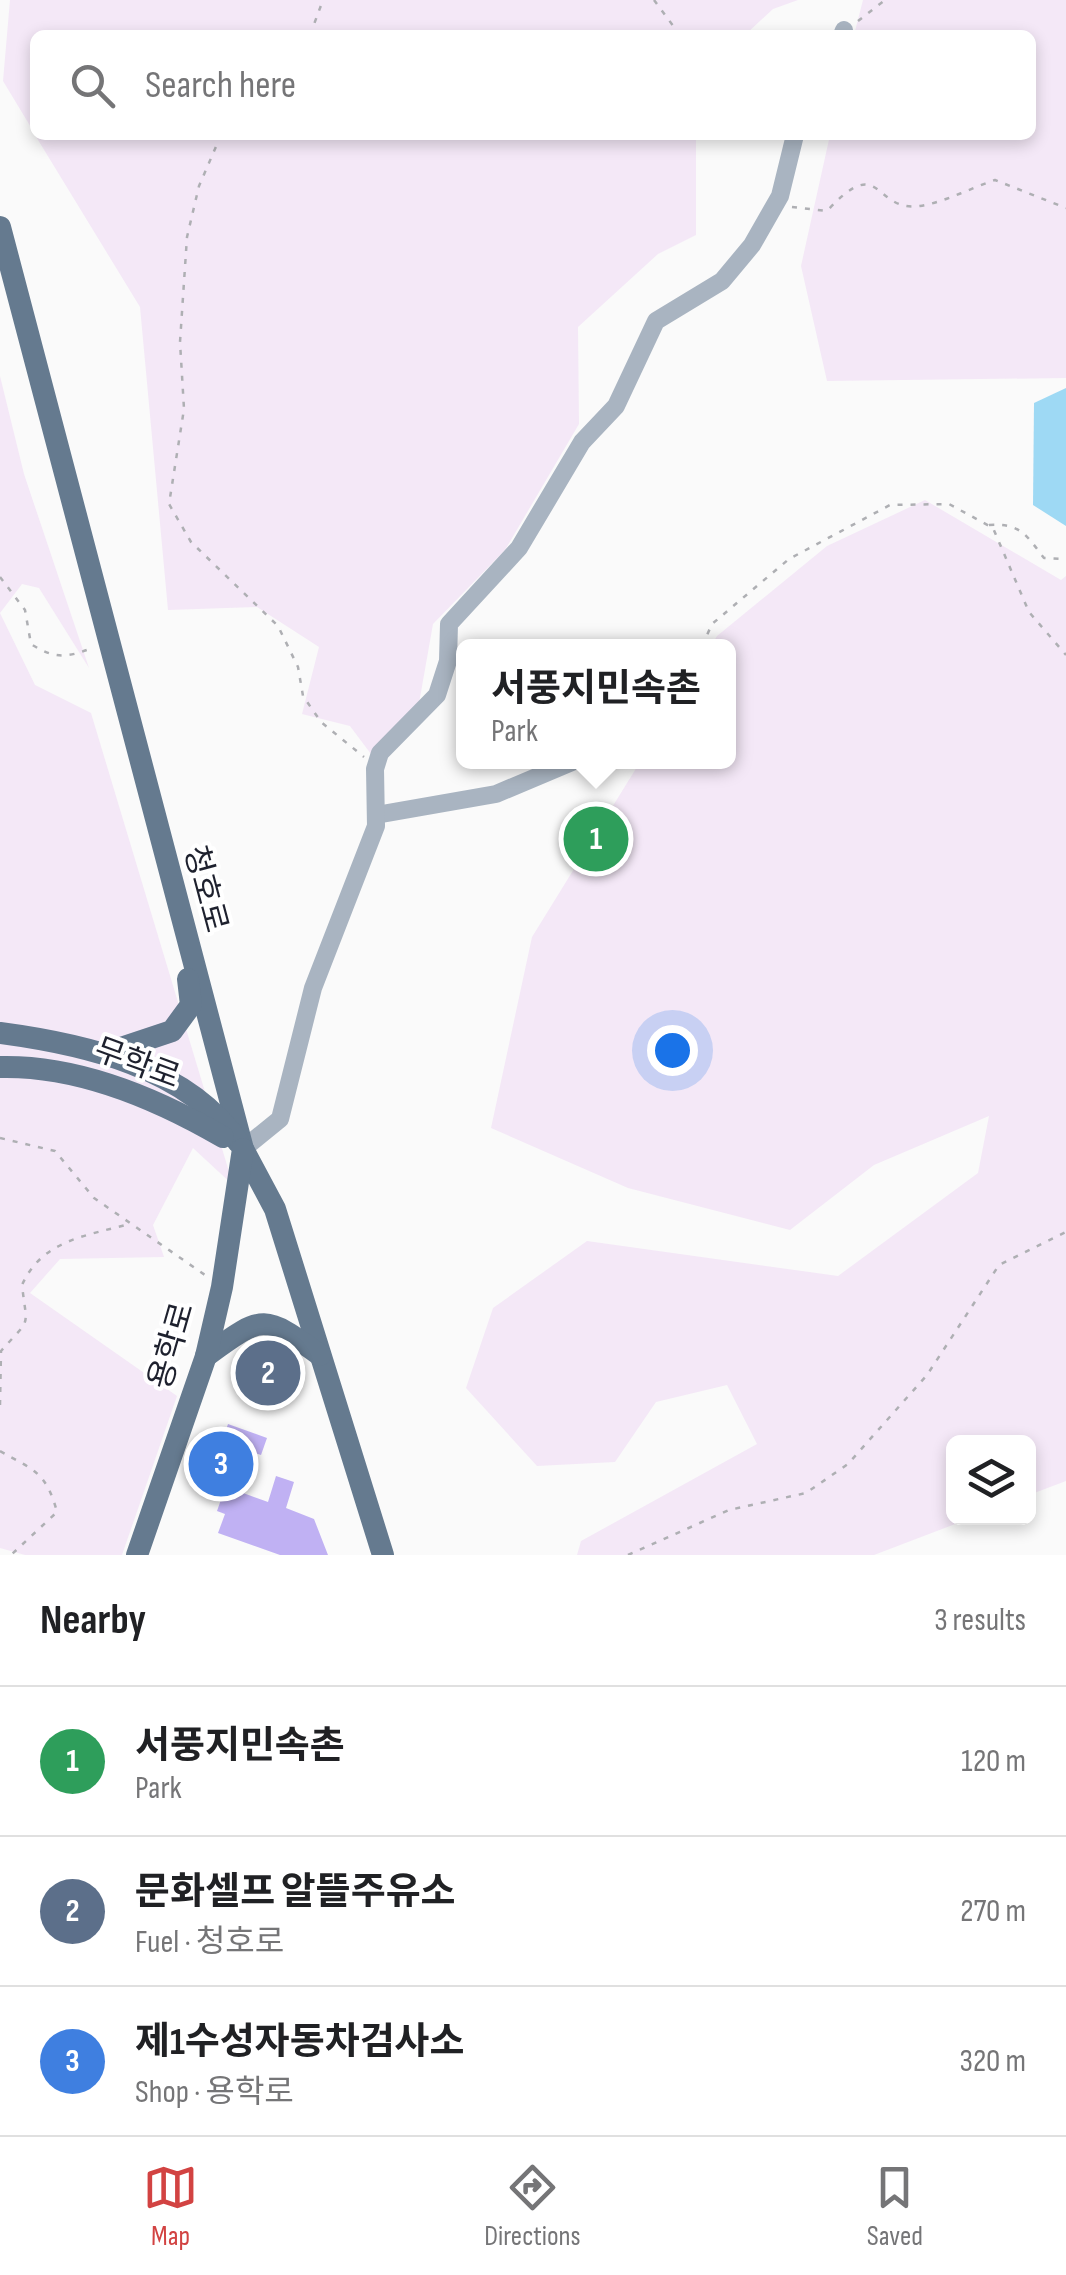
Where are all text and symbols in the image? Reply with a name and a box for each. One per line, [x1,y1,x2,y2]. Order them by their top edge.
search box [30,30,1036,140]
icon: search [65,58,120,113]
text: Search here [145,63,296,108]
popup [456,639,736,769]
text: 서풍지민속촌 [491,667,701,712]
text: Park [491,712,538,751]
pin: 1 [564,802,628,876]
street label: 청호로 [175,841,235,937]
your location [647,1025,698,1076]
street label: 무학로 [89,1031,185,1097]
street label: 용학로 [141,1298,203,1394]
pin: 2 [236,1336,300,1410]
pin: 3 [188,1426,254,1502]
map controls [946,1435,1036,1525]
button: layers [946,1435,1036,1525]
text: Nearby [40,1595,146,1646]
text: 3 results [934,1601,1026,1640]
text: 서풍지민속촌 [135,1724,345,1769]
text: 1 [66,1742,79,1781]
text: 120 m [961,1742,1026,1781]
text: Park [135,1769,182,1808]
text: 문화셀프 알뜰주유소 [135,1870,456,1915]
text: 2 [65,1892,80,1931]
text: 270 m [960,1892,1026,1931]
text: Fuel · 청호로 [135,1923,284,1962]
text: 제1수성자동차검사소 [135,2020,465,2065]
text: 3 [65,2042,80,2081]
text: 320 m [959,2042,1026,2081]
text: Shop · 용학로 [135,2073,294,2112]
tab: Map [143,2160,198,2253]
tab: Directions [484,2160,581,2253]
tab: Saved [867,2160,923,2253]

